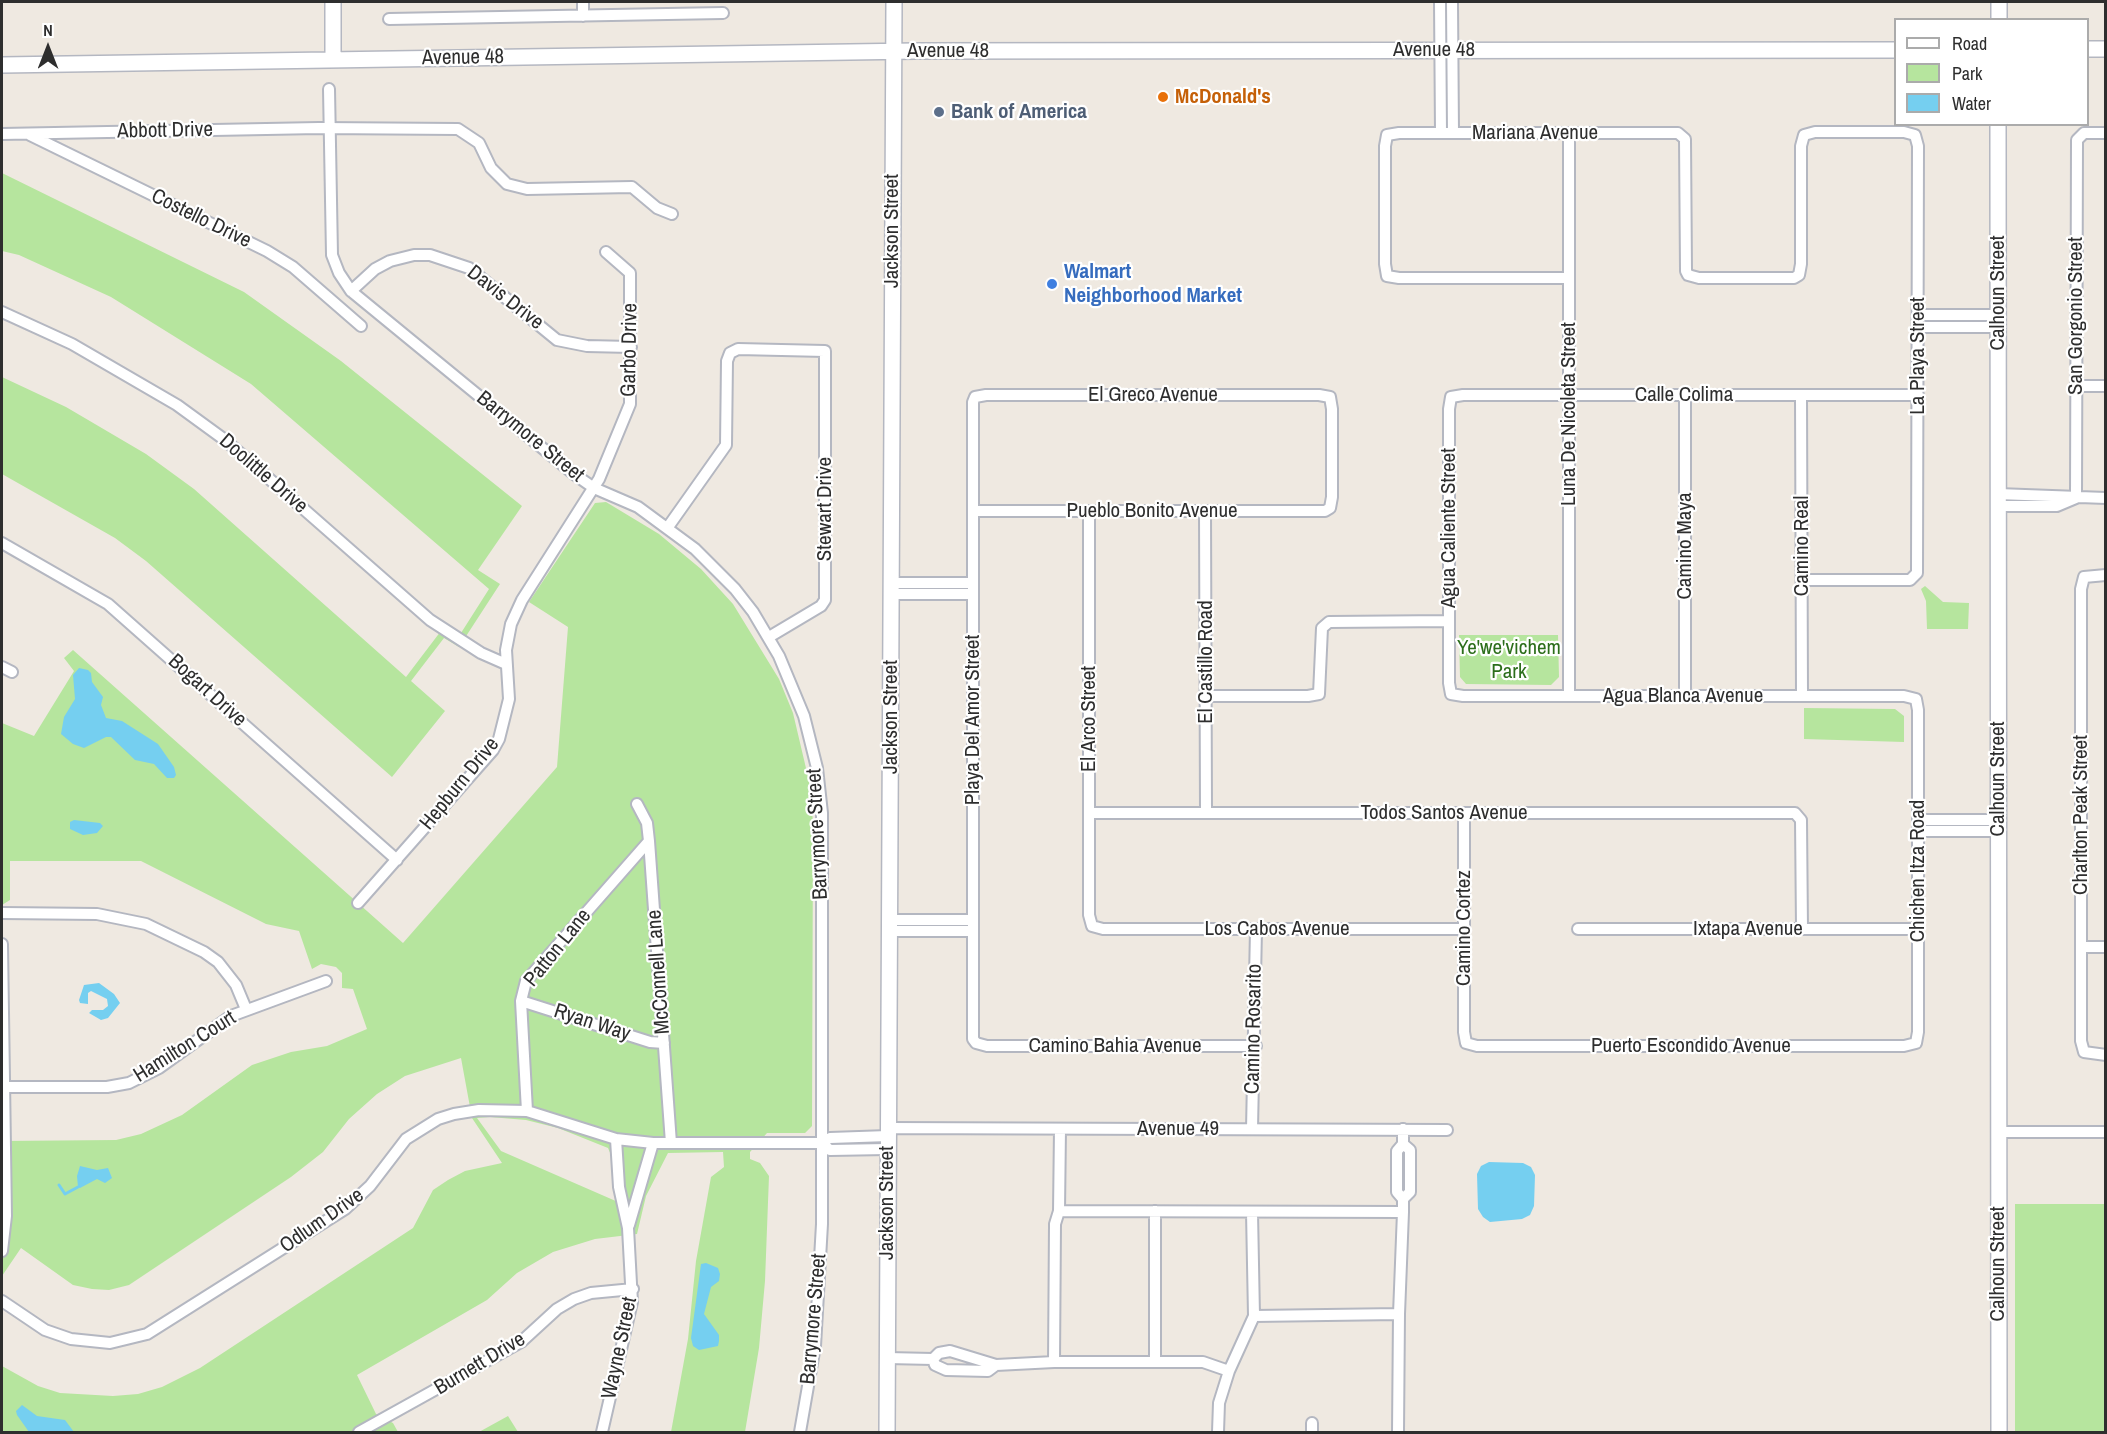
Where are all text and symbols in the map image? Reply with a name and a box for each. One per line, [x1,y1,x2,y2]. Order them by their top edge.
north arrow [18,18,78,78]
legend [1894,18,2089,126]
text: N [43,19,53,41]
text: Road [1952,31,1987,56]
street label: Avenue 48 [1393,37,1475,63]
street label: Avenue 48 [907,38,989,64]
street label: Avenue 48 [422,45,504,71]
text: Park [1952,61,1982,86]
place label: McDonald's [1175,84,1271,110]
marker: McDonald's [1156,90,1170,104]
text: Water [1952,91,1991,116]
place label: Bank of America [951,99,1087,125]
marker: Bank of America [932,105,946,119]
street label: Abbott Drive [117,118,213,144]
street label: Mariana Avenue [1472,120,1598,146]
street label: Jackson Street [879,174,905,288]
street label: Costello Drive [147,184,255,254]
street label: Calhoun Street [1985,236,2011,350]
street label: San Gorgonio Street [2063,237,2089,395]
place label: Walmart Neighborhood Market [1064,259,1242,309]
street label: Davis Drive [462,260,548,336]
marker: Walmart Neighborhood Market [1045,277,1059,291]
street label: La Playa Street [1905,297,1931,415]
street label: Garbo Drive [617,303,643,397]
street label: Luna De Nicoleta Street [1556,322,1582,506]
street label: El Greco Avenue [1088,382,1218,408]
street label: Calle Colima [1635,382,1733,408]
street label: Barrymore Street [471,386,589,488]
street label: Doolittle Drive [214,429,312,519]
street label: Agua Caliente Street [1436,448,1462,608]
street label: Stewart Drive [812,457,838,561]
street label: Camino Maya [1672,492,1698,600]
street label: Camino Real [1789,496,1815,596]
street label: Pueblo Bonito Avenue [1066,498,1238,524]
street label: El Castillo Road [1193,600,1219,724]
street label: Playa Del Amor Street [960,635,986,805]
park label: Ye'we'vichem Park [1457,635,1561,685]
street label: Bogart Drive [163,649,251,733]
street label: Jackson Street [878,660,904,774]
street label: El Arco Street [1076,666,1102,772]
street label: Agua Blanca Avenue [1603,683,1763,709]
street label: Calhoun Street [1985,722,2011,836]
street label: Hepburn Drive [415,733,505,835]
street label: Charlton Peak Street [2068,735,2094,895]
street label: Barrymore Street [802,768,834,900]
street label: Todos Santos Avenue [1360,800,1528,826]
street label: Chichen Itza Road [1905,800,1931,942]
street label: Camino Cortez [1451,870,1477,986]
street label: Patton Lane [519,904,597,992]
street label: McConnell Lane [642,909,676,1035]
street label: Los Cabos Avenue [1204,916,1350,942]
street label: Ixtapa Avenue [1693,916,1803,942]
street label: Camino Rosarito [1240,964,1268,1094]
street label: Ryan Way [551,999,633,1047]
street label: Hamilton Court [129,1006,241,1088]
street label: Camino Bahia Avenue [1029,1033,1201,1059]
street label: Puerto Escondido Avenue [1591,1033,1791,1059]
street label: Avenue 49 [1137,1116,1219,1142]
street label: Jackson Street [874,1146,900,1260]
street label: Odlum Drive [275,1183,369,1259]
street label: Calhoun Street [1985,1207,2011,1321]
street label: Barrymore Street [796,1253,832,1385]
street label: Wayne Street [597,1295,643,1401]
street label: Burnett Drive [430,1327,530,1401]

